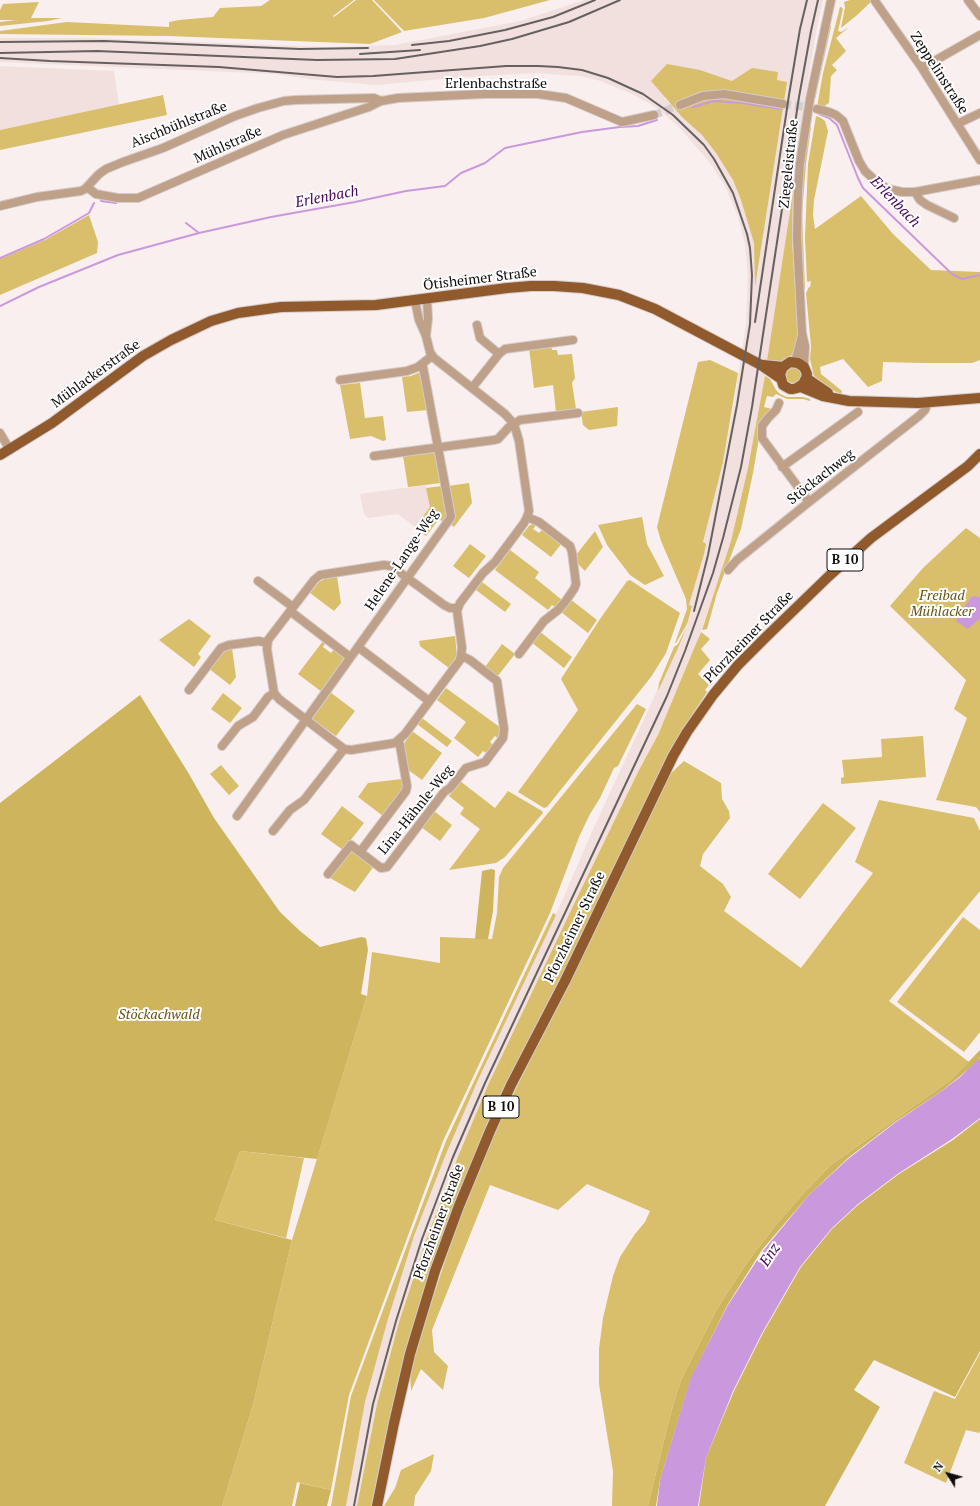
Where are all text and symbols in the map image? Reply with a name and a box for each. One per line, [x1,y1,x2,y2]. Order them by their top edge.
street label: Zeppelinstraße [906,29,972,117]
street label: Erlenbachstraße [445,76,547,92]
street label: Aischbühlstraße [128,98,230,152]
street label: Ziegeleistraße [776,119,802,209]
street label: Mühlstraße [192,123,264,167]
water label: Erlenbach [866,173,924,231]
water label: Erlenbach [294,182,360,212]
street label: Ötisheimer Straße [422,264,538,294]
street label: Mühlackerstraße [48,336,144,412]
street label: Stöckachweg [784,446,858,508]
street label: Helene-Lange-Weg [362,506,442,614]
road number: B 10 [827,549,863,571]
street label: Pforzheimer Straße [701,588,797,686]
park label: Freibad Mühlacker [911,588,973,620]
street label: Lina-Hähnle-Weg [375,762,457,858]
street label: Pforzheimer Straße [541,869,609,985]
park label: Stöckachwald [118,1007,200,1023]
road number: B 10 [483,1096,519,1118]
street label: Pforzheimer Straße [410,1162,468,1282]
water label: Enz [756,1240,784,1270]
north arrow [928,1454,968,1494]
text: N [930,1459,947,1474]

